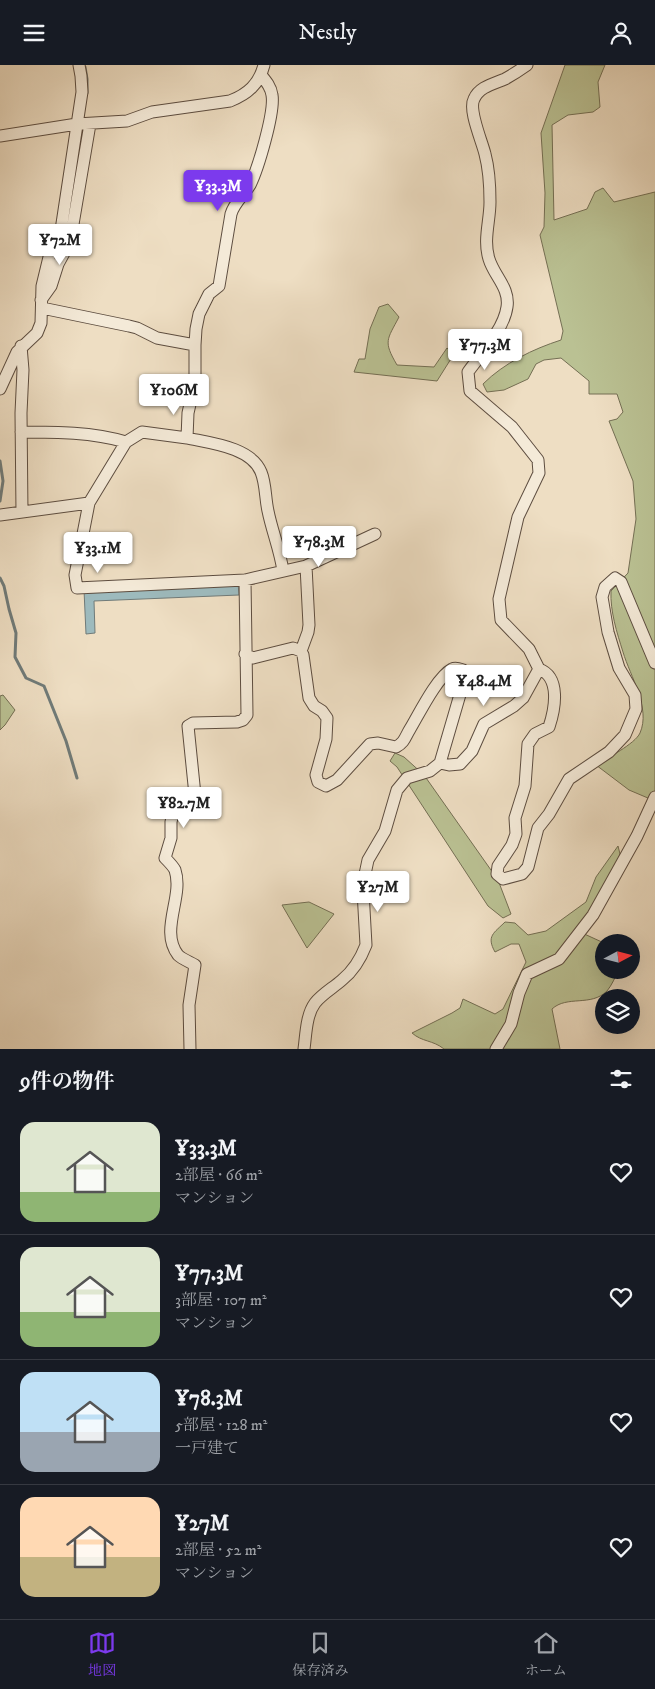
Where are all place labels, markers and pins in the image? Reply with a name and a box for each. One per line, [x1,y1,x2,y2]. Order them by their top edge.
pin: ¥33.3M [177,169,259,212]
pin: ¥72M [30,223,90,266]
pin: ¥77.3M [444,329,526,371]
pin: ¥106M [139,373,209,416]
pin: ¥78.3M [278,525,360,568]
pin: ¥33.1M [57,531,139,574]
pin: ¥48.4M [443,665,525,707]
pin: ¥82.7M [143,787,225,829]
pin: ¥27M [348,871,408,913]

